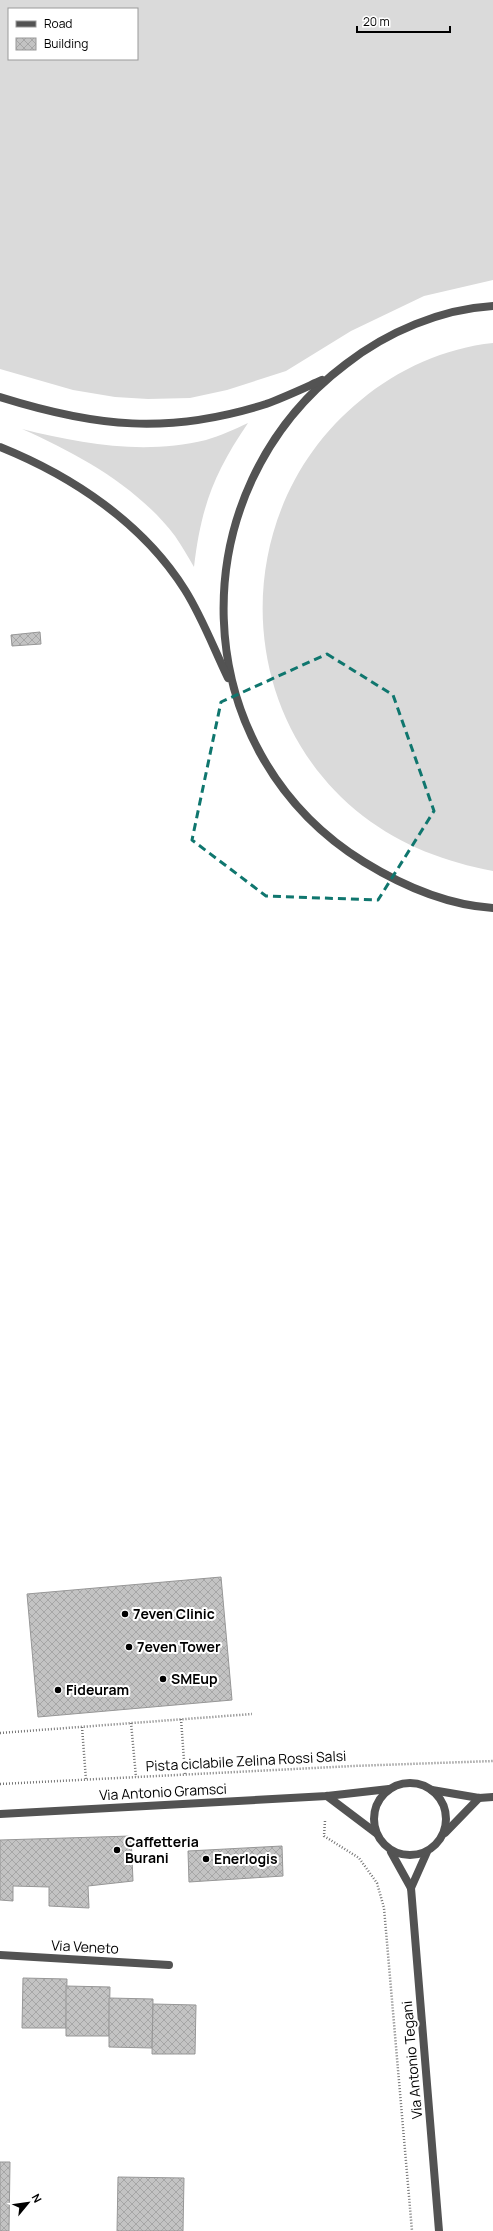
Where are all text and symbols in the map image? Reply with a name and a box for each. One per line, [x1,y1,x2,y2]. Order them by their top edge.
legend [8,8,138,60]
scale bar [357,8,450,34]
text: 20 m [363,13,390,30]
text: Road [44,15,72,32]
text: Building [44,35,88,52]
place label: 7even Clinic [133,1604,215,1623]
marker: 7even Clinic [120,1609,130,1619]
place label: 7even Tower [137,1637,221,1656]
marker: 7even Tower [124,1642,134,1652]
place label: SMEup [171,1669,218,1688]
marker: SMEup [158,1674,168,1684]
place label: Fideuram [66,1680,129,1699]
marker: Fideuram [53,1685,63,1695]
street label: Pista ciclabile Zelina Rossi Salsi [145,1746,347,1775]
street label: Via Antonio Gramsci [99,1779,227,1804]
place label: Caffetteria Burani [125,1832,199,1867]
marker: Caffetteria Burani [112,1845,122,1855]
place label: Enerlogis [214,1849,278,1868]
marker: Enerlogis [201,1854,211,1864]
street label: Via Veneto [51,1935,119,1958]
street label: Via Antonio Tegani [397,2000,426,2120]
north arrow [8,2183,48,2223]
text: N [29,2191,46,2205]

